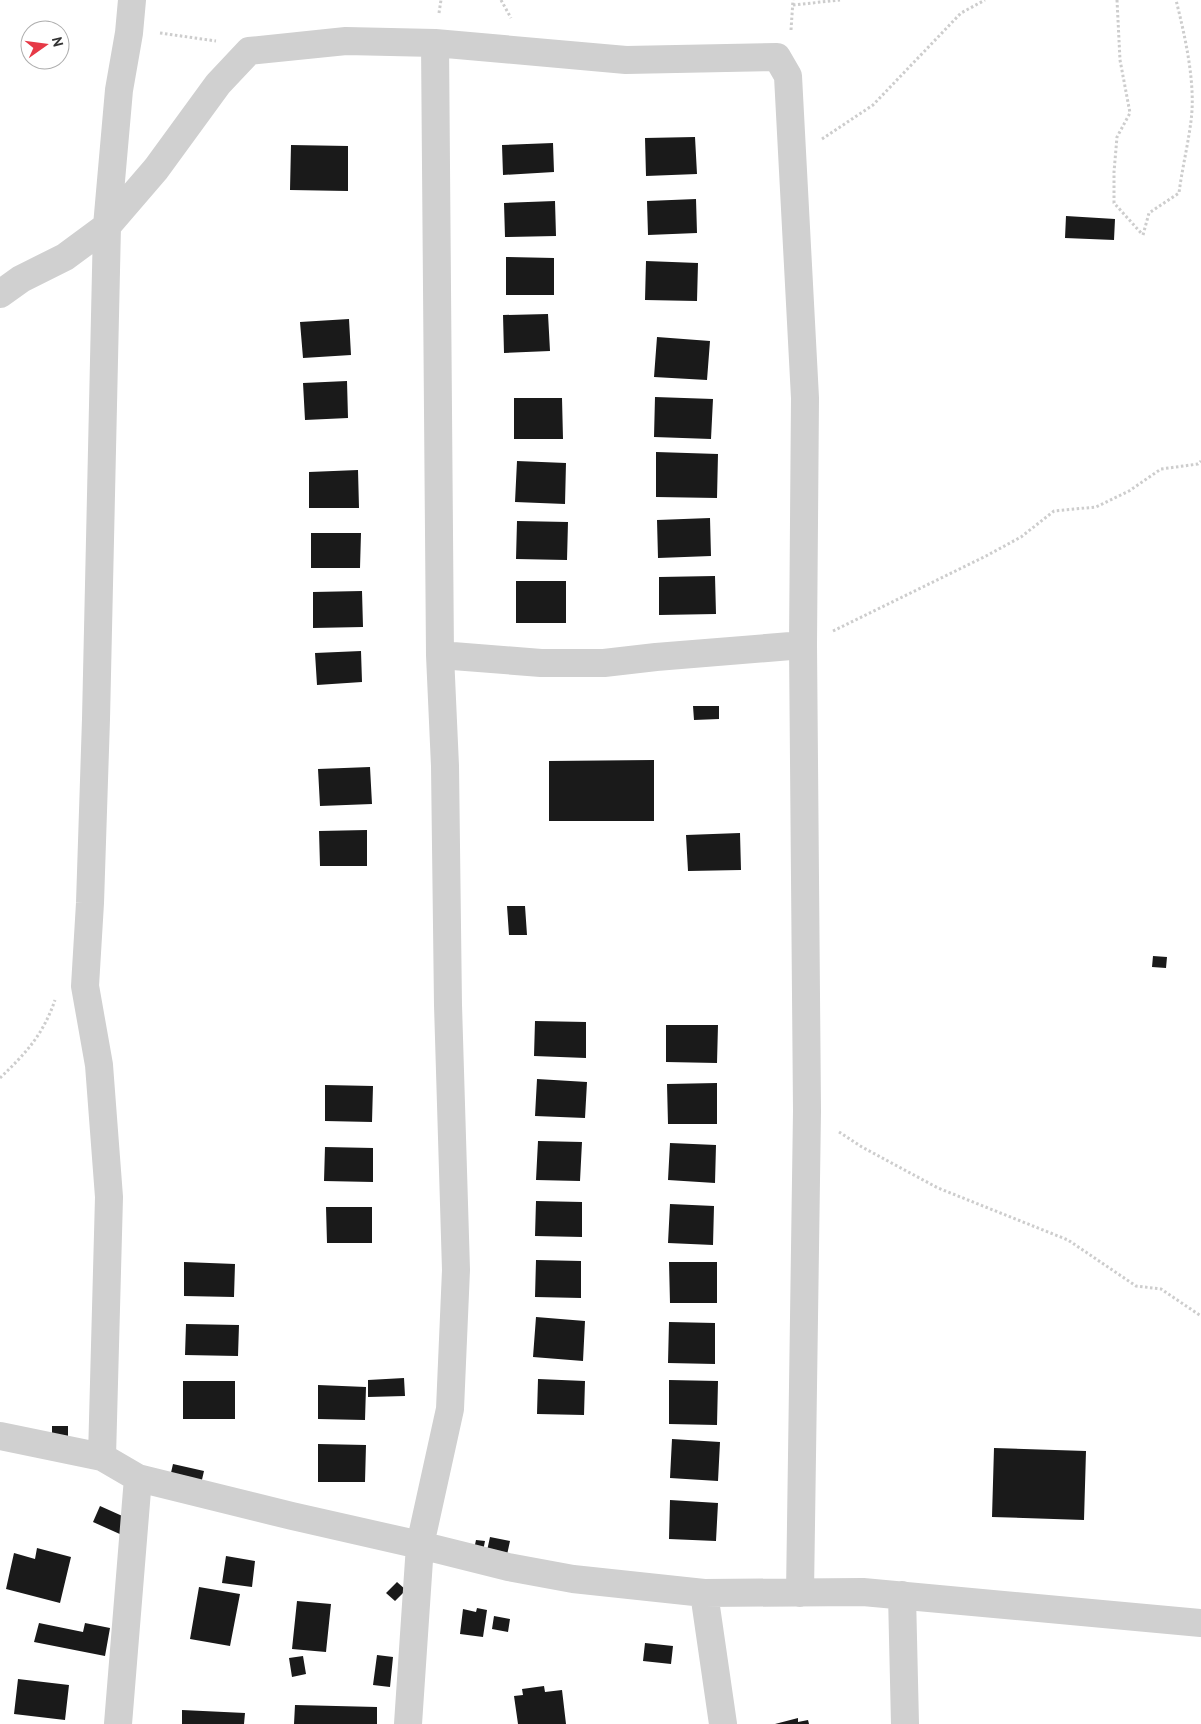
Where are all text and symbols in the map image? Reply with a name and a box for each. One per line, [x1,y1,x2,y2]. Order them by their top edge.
north arrow [20,20,70,70]
text: N [48,35,67,48]

